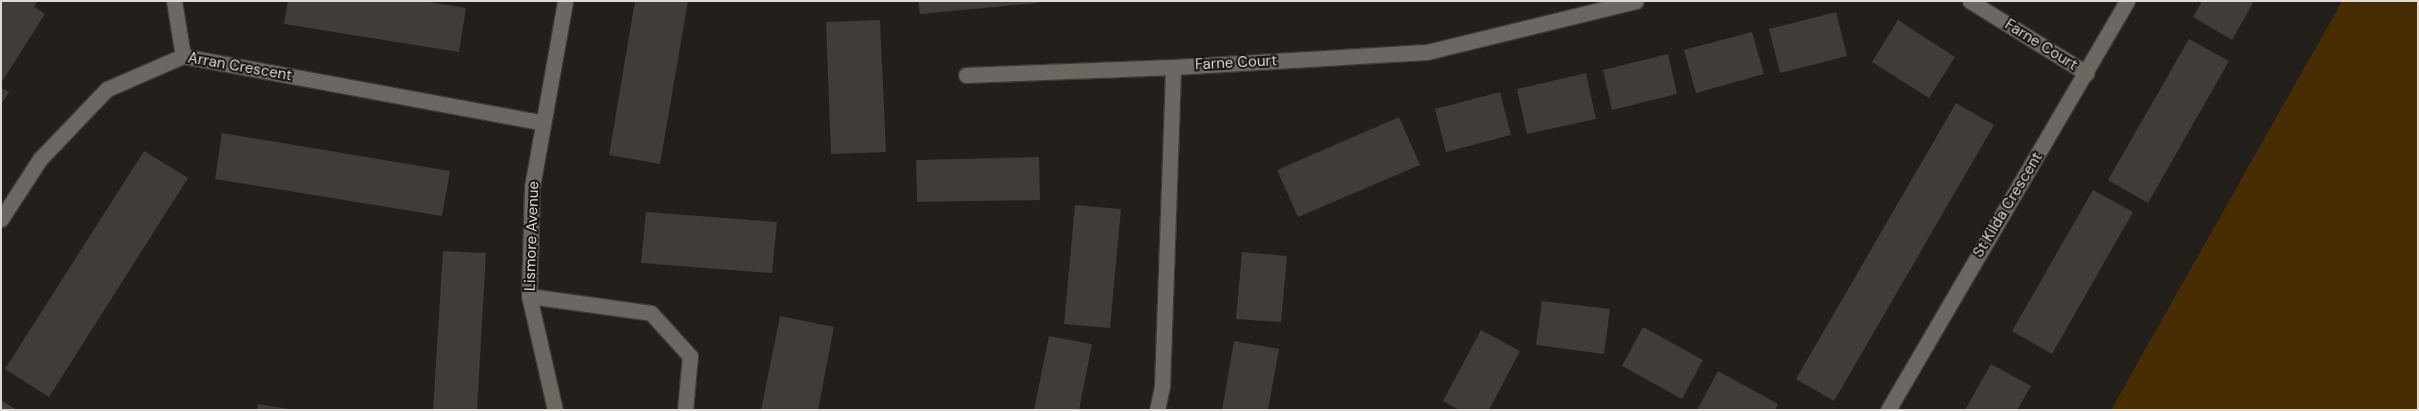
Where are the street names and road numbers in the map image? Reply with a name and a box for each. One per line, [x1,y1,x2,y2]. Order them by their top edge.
street label: Farne Court [2001,16,2081,74]
street label: Arran Crescent [186,49,294,85]
street label: Farne Court [1195,52,1277,74]
street label: St Kilda Crescent [1970,149,2046,261]
street label: Lismore Avenue [521,181,543,291]

